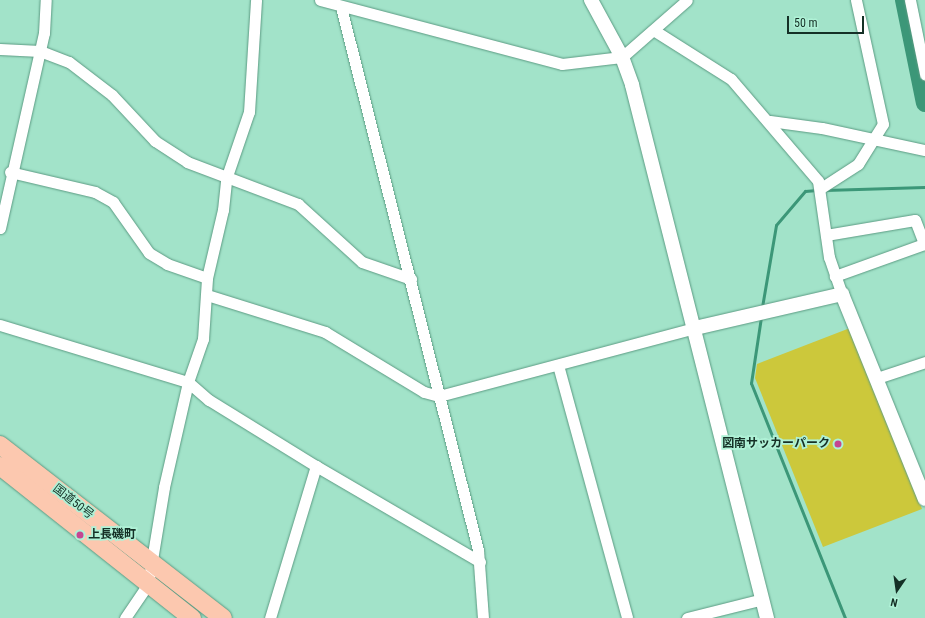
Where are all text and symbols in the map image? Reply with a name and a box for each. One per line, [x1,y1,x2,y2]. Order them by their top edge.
scale bar [789,8,866,34]
text: 50 m [794,16,818,30]
place label: 図南サッカーパーク [722,437,830,451]
marker: 図南サッカーパーク [833,439,843,449]
street label: 国道50号 [50,482,96,522]
place label: 上長磯町 [88,528,136,542]
marker: 上長磯町 [75,530,85,540]
north arrow [877,570,917,610]
text: N [889,595,899,609]

